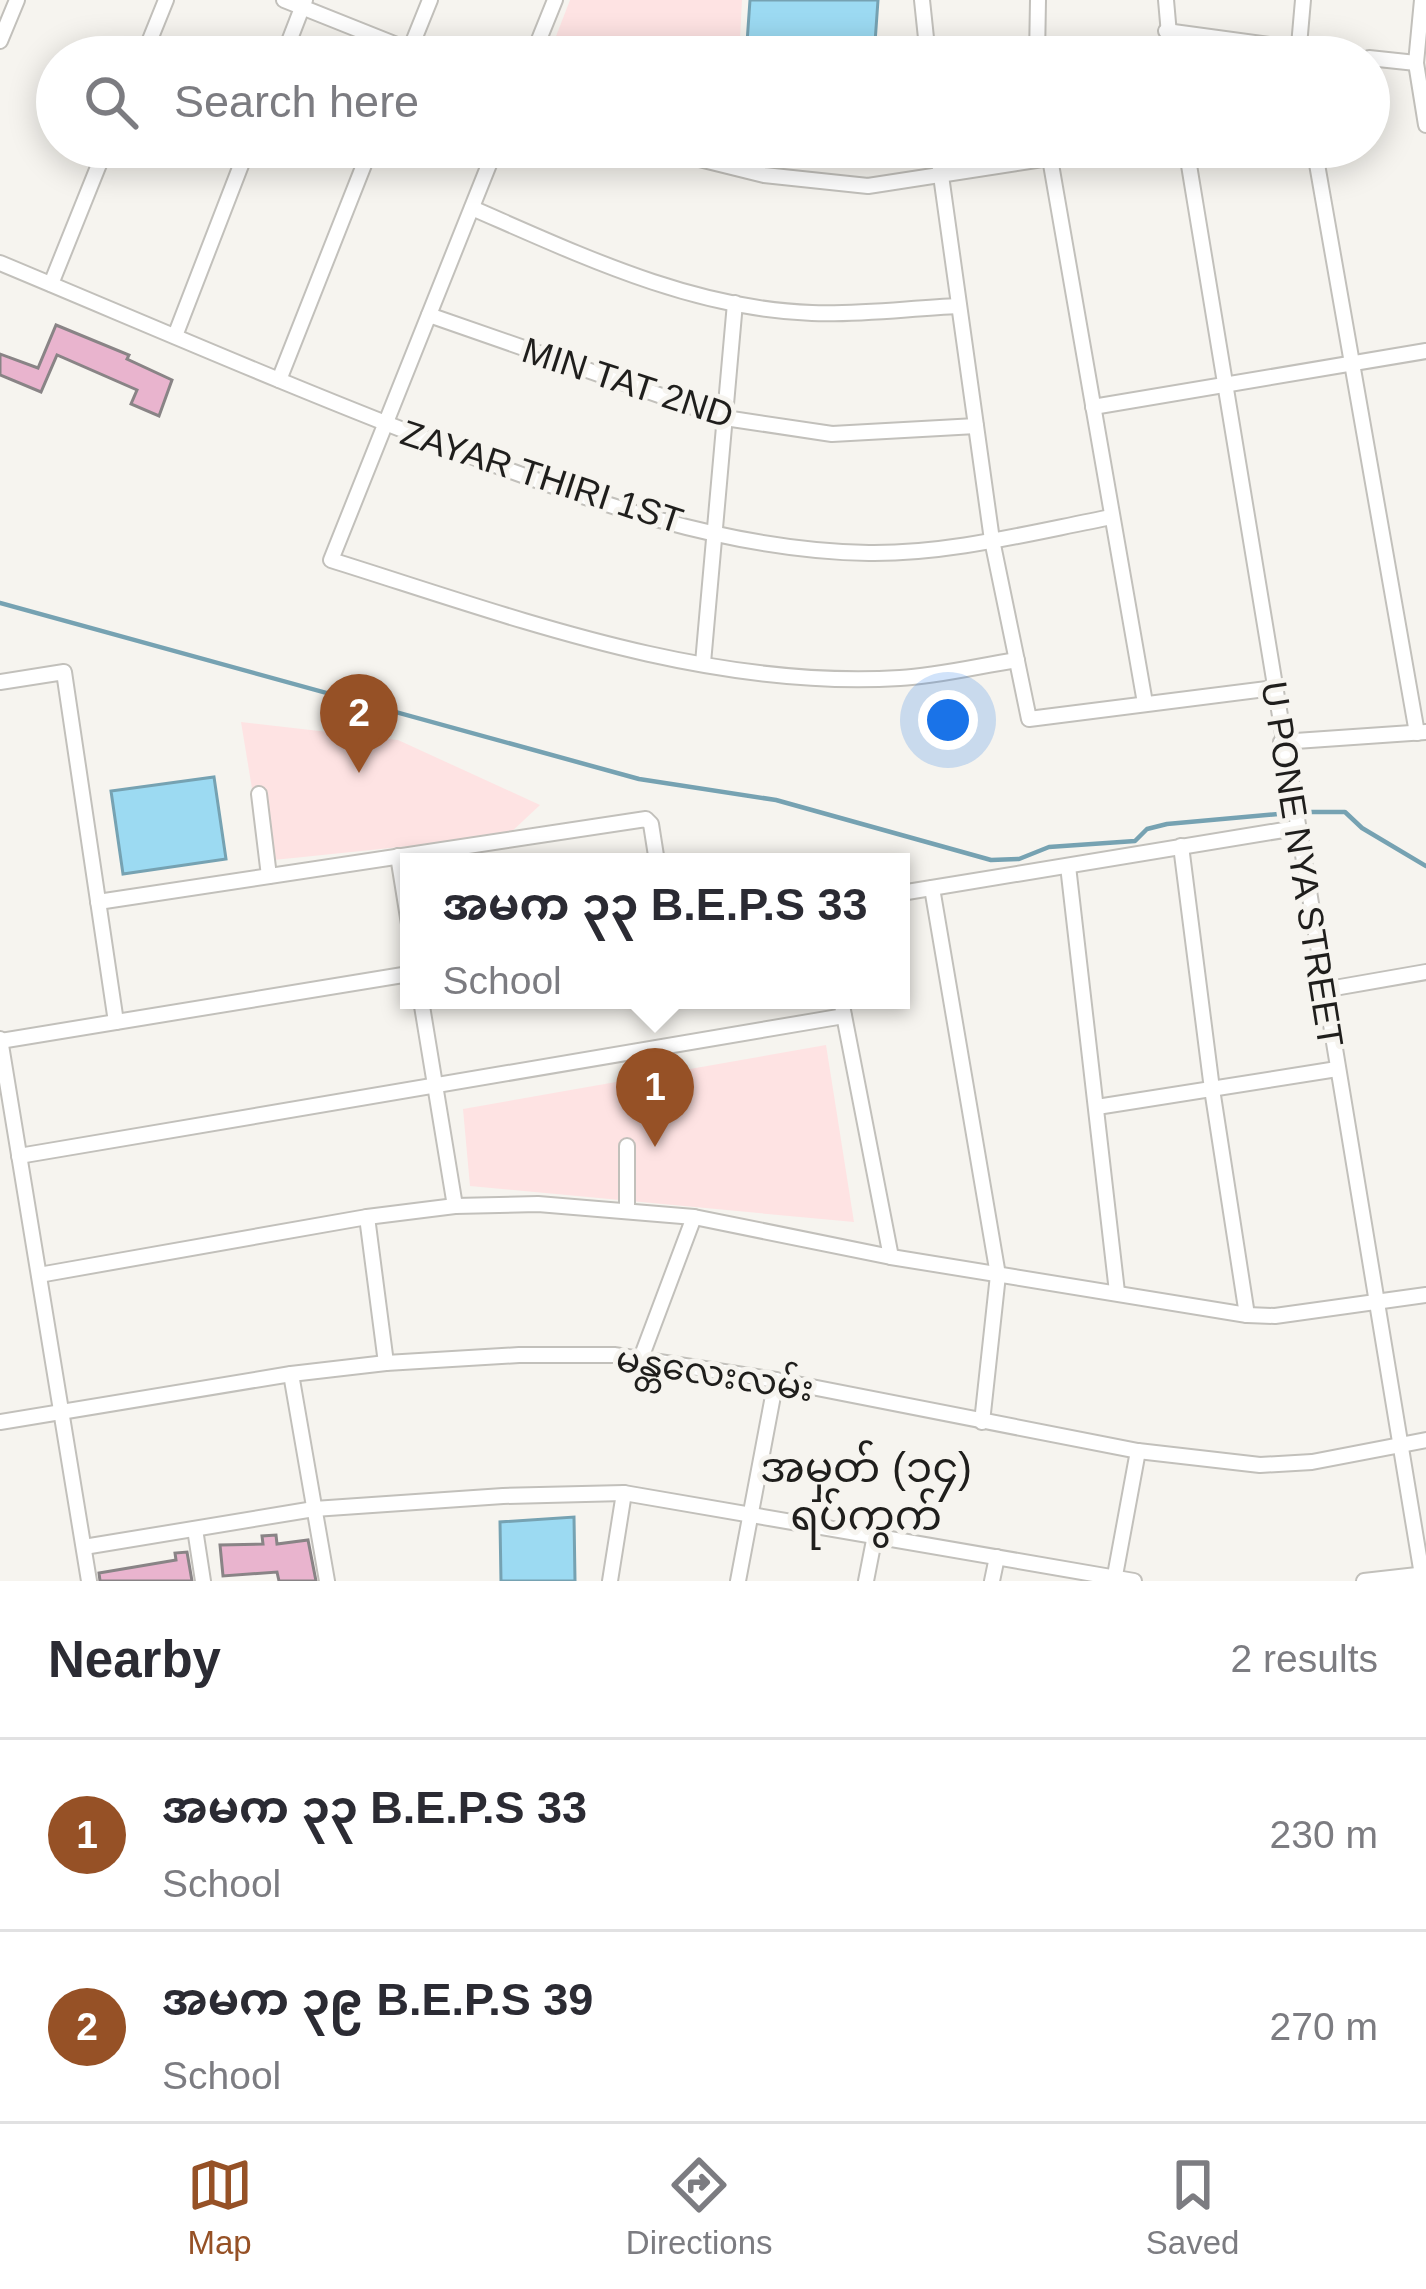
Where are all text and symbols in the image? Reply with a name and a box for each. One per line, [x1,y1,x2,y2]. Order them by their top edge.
search box [36,36,1390,168]
icon: search [78,69,144,135]
text: Search here [174,76,419,127]
street label: MIN TAT 2ND [517,329,738,436]
street label: ZAYAR THIRI 1ST [396,412,688,541]
pin: 2 [320,674,398,773]
street label: U PONE NYA STREET [1253,678,1352,1050]
your location [918,690,978,750]
popup [400,853,910,1009]
text: အမက ၃၃ B.E.P.S 33 [442,879,868,930]
text: School [442,959,562,1002]
pin: 1 [616,1048,694,1147]
street label: မန္တလေးလမ်း [612,1334,817,1418]
district label: အမှတ် (၁၄) ရပ်ကွက် [760,1440,972,1550]
text: Nearby [48,1631,221,1688]
text: 2 results [1231,1637,1378,1680]
text: အမက ၃၃ B.E.P.S 33 [162,1782,587,1833]
text: 1 [76,1813,98,1856]
text: 230 m [1270,1813,1378,1856]
text: School [162,1862,281,1905]
text: အမက ၃၉ B.E.P.S 39 [162,1974,593,2025]
text: 2 [76,2005,98,2048]
text: 270 m [1270,2005,1378,2048]
text: School [162,2054,281,2097]
tab: Map [187,2152,253,2262]
tab: Directions [626,2152,773,2262]
tab: Saved [1146,2152,1239,2262]

